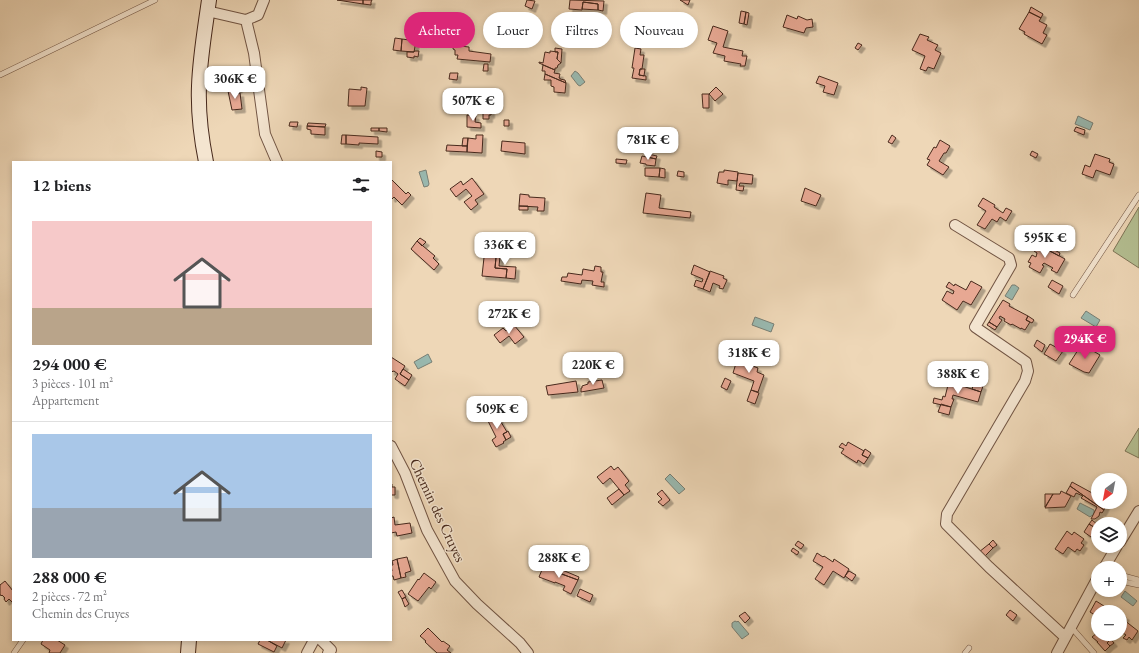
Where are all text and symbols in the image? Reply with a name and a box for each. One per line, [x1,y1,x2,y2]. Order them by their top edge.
chip: Acheter [404,12,475,48]
chip: Louer [483,12,543,48]
chip: Filtres [551,12,612,48]
chip: Nouveau [620,12,698,48]
pin: 306K € [202,66,268,100]
text: 306K € [213,70,257,87]
pin: 507K € [440,88,506,122]
text: 507K € [451,92,495,109]
pin: 781K € [615,127,681,161]
text: 781K € [626,131,670,148]
text: 12 biens [32,174,91,196]
icon: filters [350,174,372,196]
pin: 595K € [1012,225,1078,259]
text: 595K € [1023,229,1067,246]
pin: 336K € [472,232,538,266]
text: 336K € [483,236,527,253]
icon: home [166,247,238,319]
pin: 272K € [476,301,542,335]
text: 272K € [487,305,531,322]
pin: 294K € [1052,326,1118,360]
text: 294K € [1063,330,1107,347]
pin: 318K € [716,340,782,374]
text: 318K € [727,344,771,361]
pin: 220K € [560,352,626,386]
text: 294 000 € [32,353,107,375]
text: 220K € [571,356,615,373]
pin: 388K € [925,361,991,395]
text: 388K € [936,365,980,382]
text: 3 pièces · 101 m² [32,375,113,392]
text: Appartement [32,392,99,409]
pin: 509K € [464,396,530,430]
text: 509K € [475,400,519,417]
street label: Chemin des Cruyes [406,455,470,565]
icon: home [166,460,238,532]
north arrow [1091,473,1127,509]
map controls [1091,473,1127,641]
button: layers [1091,517,1127,553]
pin: 288K € [526,545,592,579]
text: 288K € [537,549,581,566]
button: + [1091,561,1127,597]
text: 288 000 € [32,566,107,588]
text: 2 pièces · 72 m² [32,588,107,605]
text: Chemin des Cruyes [32,605,129,622]
button: − [1091,605,1127,641]

